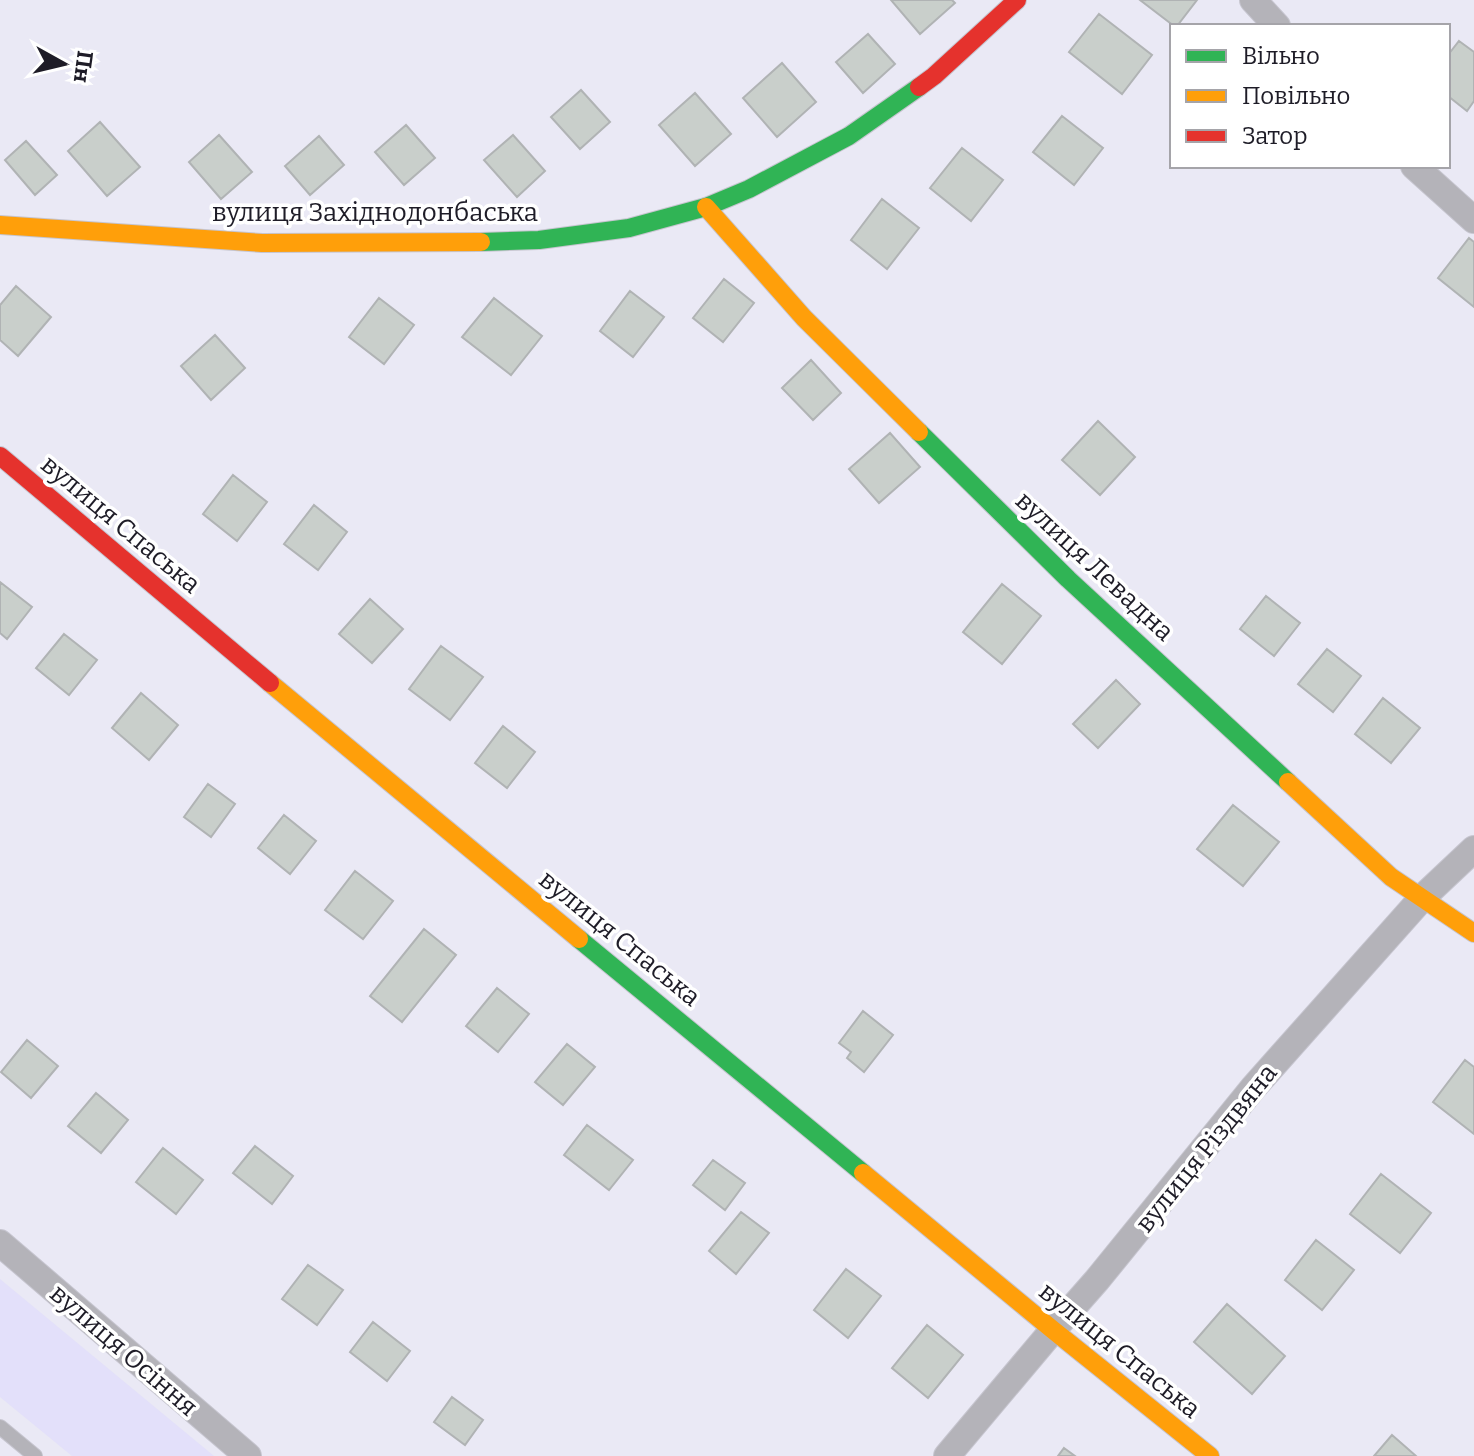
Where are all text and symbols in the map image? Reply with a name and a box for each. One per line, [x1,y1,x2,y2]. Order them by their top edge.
north arrow [24,24,104,104]
legend [1170,24,1450,168]
text: Вільно [1242,42,1320,70]
text: Пн [68,49,99,85]
text: Повільно [1242,82,1350,110]
text: Затор [1242,122,1307,150]
street label: вулиця Західнодонбаська [212,197,538,228]
street label: вулиця Спаська [35,449,207,600]
street label: вулиця Левадна [1009,485,1180,648]
street label: вулиця Спаська [533,864,707,1013]
street label: вулиця Різдвяна [1129,1058,1284,1239]
street label: вулиця Спаська [1033,1276,1207,1425]
street label: вулиця Осіння [44,1278,204,1423]

